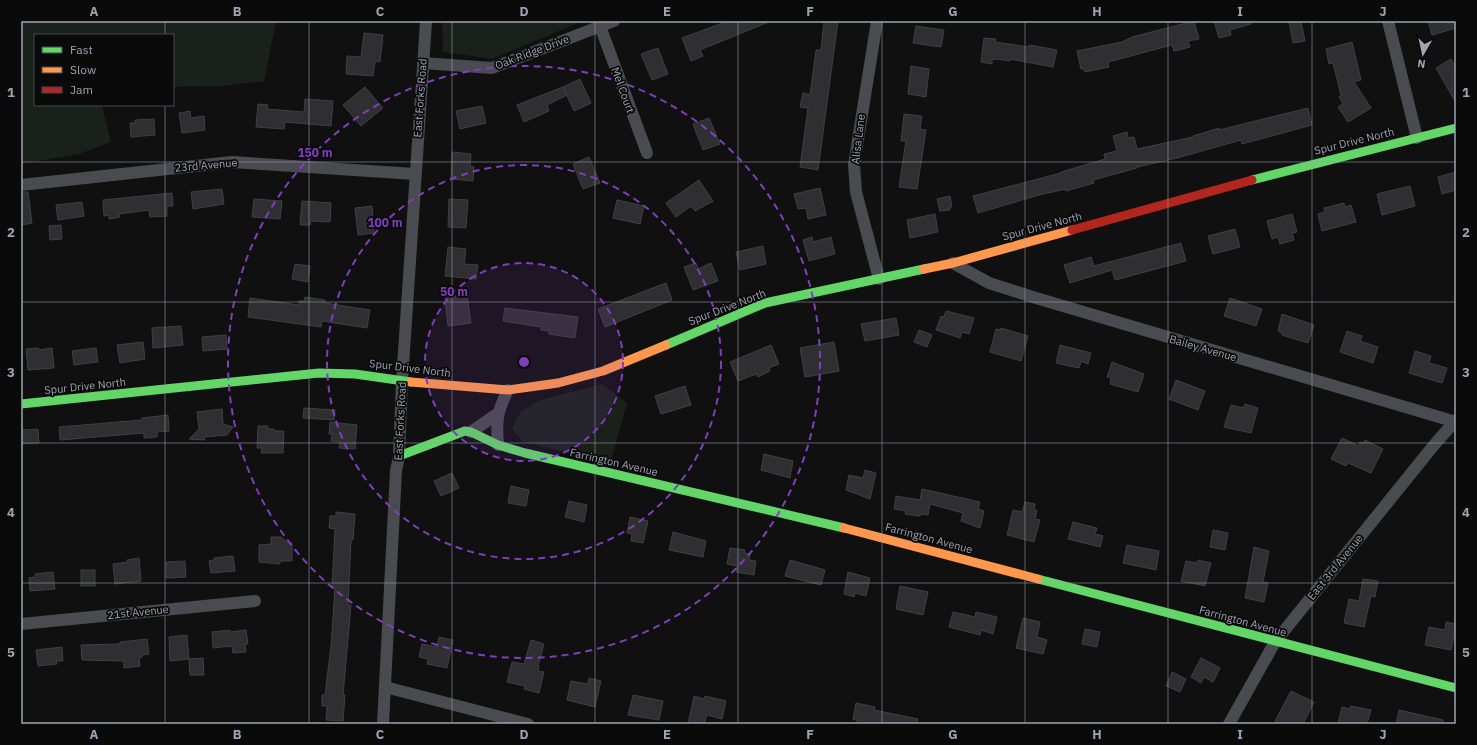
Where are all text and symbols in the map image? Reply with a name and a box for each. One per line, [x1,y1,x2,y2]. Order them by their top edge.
text: A [90,3,99,20]
text: B [233,3,242,20]
text: C [376,3,385,20]
text: D [519,3,529,20]
text: E [663,3,671,20]
text: F [806,3,814,20]
text: G [948,3,958,20]
text: H [1092,3,1102,20]
text: I [1237,3,1243,20]
text: J [1379,3,1387,20]
street label: Oak Ridge Drive [493,31,571,73]
legend [34,34,174,106]
north arrow [1403,34,1443,74]
text: Fast [70,42,93,57]
text: N [1416,56,1426,71]
street label: East Forks Road [410,58,430,138]
text: Slow [70,62,96,77]
street label: Mel Court [608,65,638,115]
text: Jam [70,82,93,97]
text: 1 [7,84,15,101]
text: 1 [1462,84,1470,101]
street label: Alisa Lane [848,113,868,165]
street label: Spur Drive North [1313,124,1395,158]
text: 150 m [297,145,333,160]
street label: 23rd Avenue [174,155,238,175]
street label: Spur Drive North [1001,209,1083,243]
text: 100 m [367,215,403,230]
text: 2 [7,224,15,241]
text: 2 [1462,224,1470,241]
text: 50 m [440,284,468,299]
street label: Spur Drive North [686,286,768,328]
street label: Bailey Avenue [1168,332,1238,364]
centre of rings [517,355,531,369]
street label: Spur Drive North [368,356,452,380]
text: 3 [7,364,15,381]
text: 3 [1462,364,1470,381]
street label: Spur Drive North [44,375,126,397]
street label: East Forks Road [391,381,409,461]
street label: Farrington Avenue [569,445,659,479]
text: 4 [7,504,15,521]
text: 4 [1462,504,1470,521]
street label: Farrington Avenue [884,520,974,556]
street label: East 3rd Avenue [1304,531,1366,603]
street label: 21st Avenue [107,602,169,622]
street label: Farrington Avenue [1198,603,1288,639]
text: 5 [7,644,15,661]
text: 5 [1462,644,1470,661]
text: A [90,726,99,743]
text: B [233,726,242,743]
text: C [376,726,385,743]
text: D [519,726,529,743]
text: E [663,726,671,743]
text: F [806,726,814,743]
text: G [948,726,958,743]
text: H [1092,726,1102,743]
text: I [1237,726,1243,743]
text: J [1379,726,1387,743]

